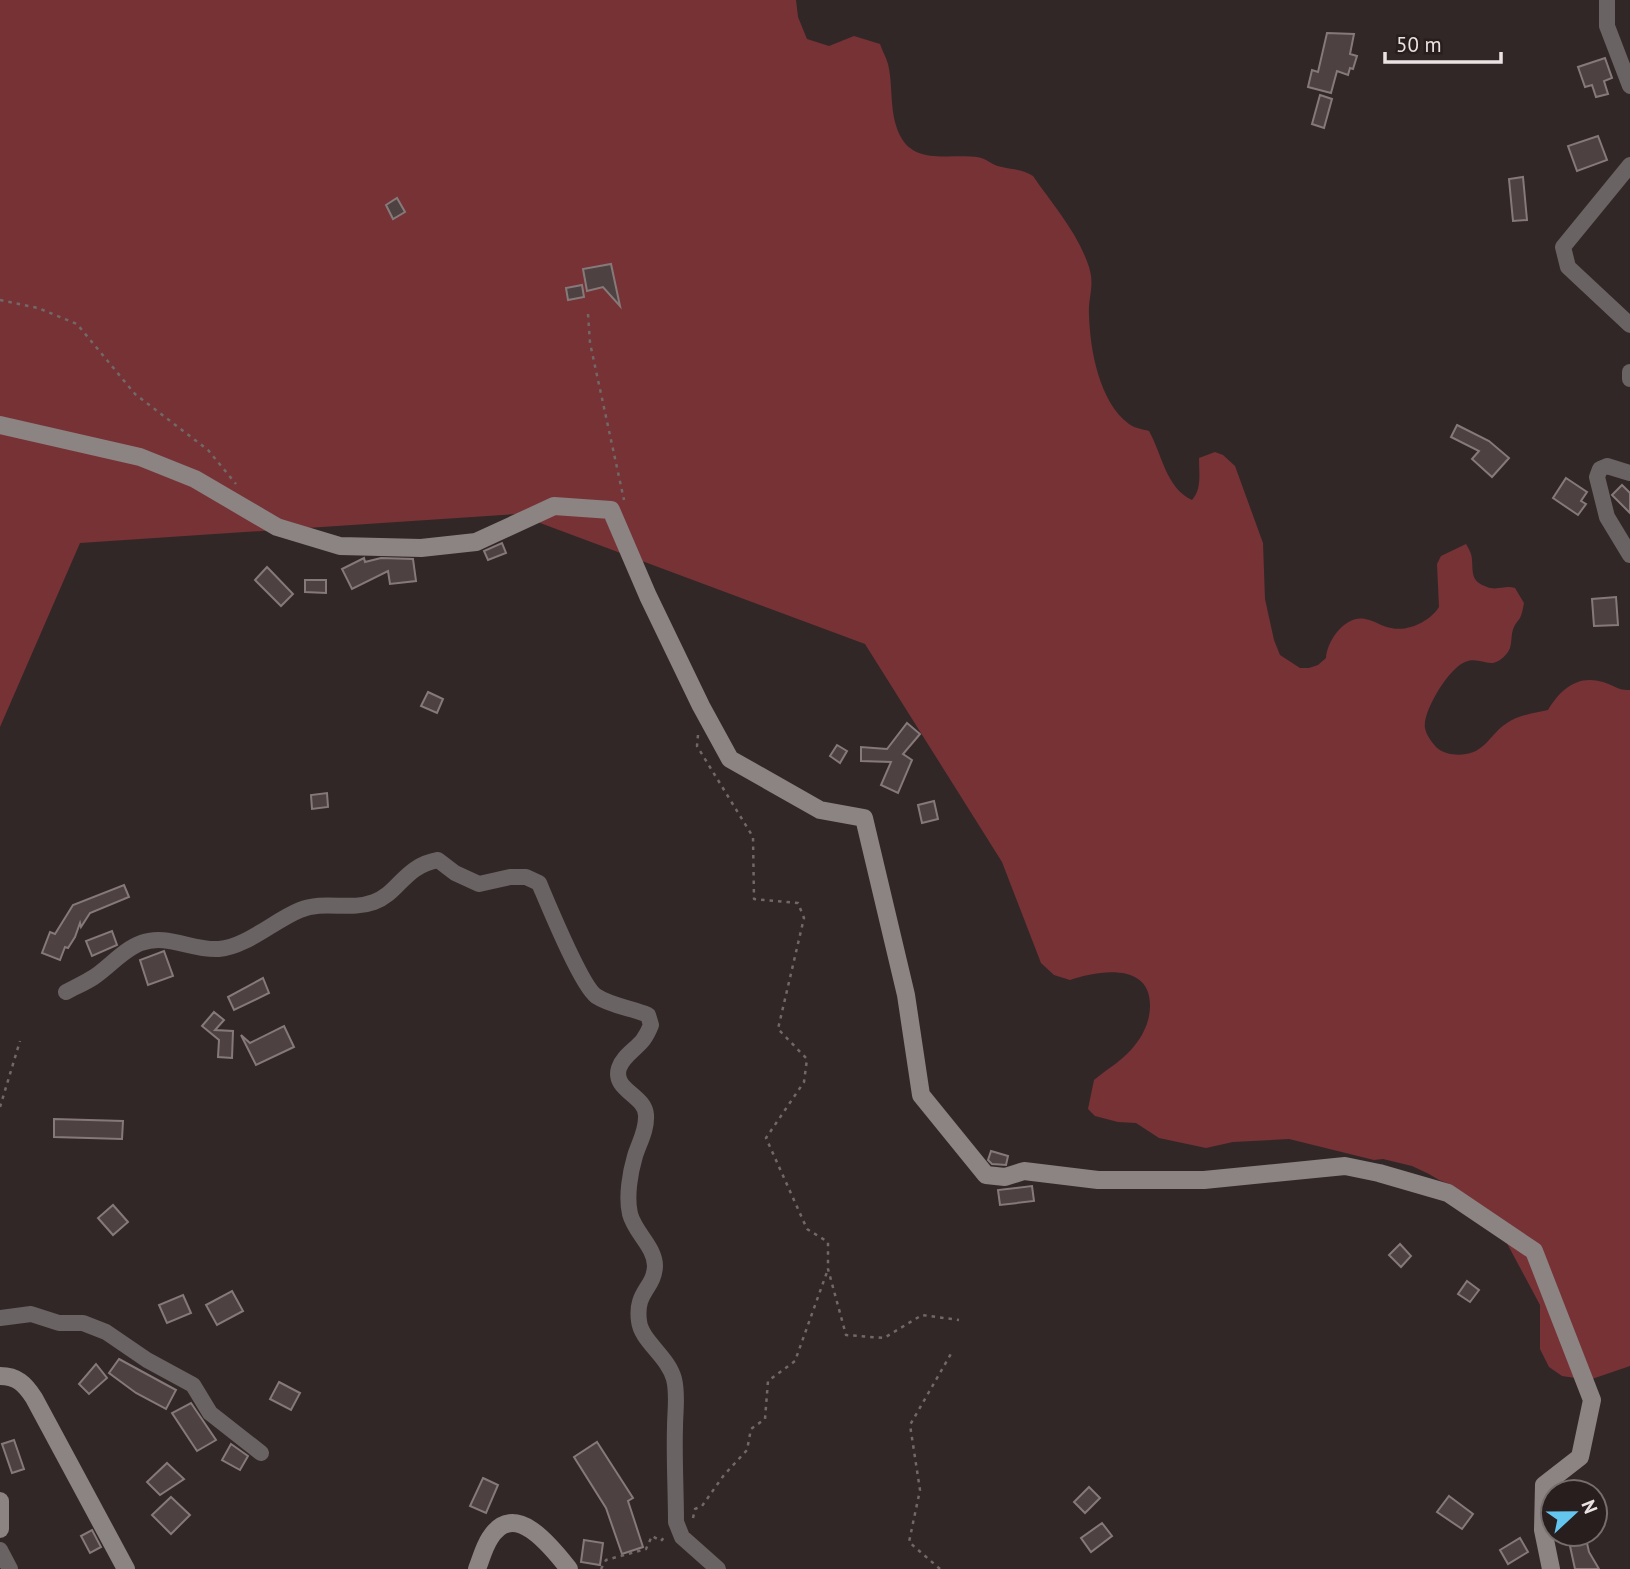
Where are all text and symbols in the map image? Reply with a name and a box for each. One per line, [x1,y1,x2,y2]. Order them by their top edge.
scale bar [1385,21,1500,65]
text: 50 m [1396,31,1442,58]
north arrow [1539,1478,1609,1548]
text: N [1576,1496,1603,1517]

